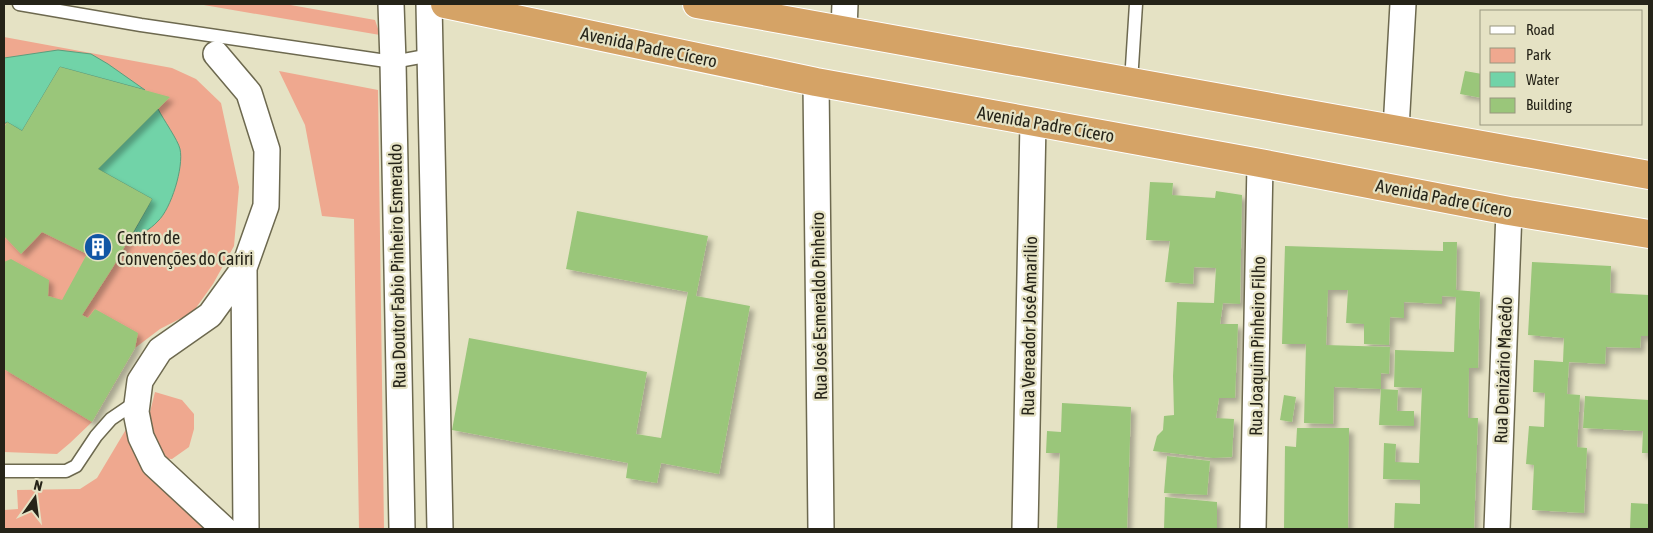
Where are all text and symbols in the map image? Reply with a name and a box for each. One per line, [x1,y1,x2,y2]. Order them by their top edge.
legend [1480,10,1643,125]
text: Road [1526,21,1555,38]
street label: Avenida Padre Cícero [579,22,719,72]
text: Park [1526,46,1551,63]
text: Water [1526,71,1559,88]
text: Building [1526,96,1572,113]
street label: Avenida Padre Cícero [976,102,1116,146]
street label: Rua Doutor Fabio Pinheiro Esmeraldo [384,144,410,388]
street label: Avenida Padre Cícero [1374,174,1514,222]
street label: Rua José Esmeraldo Pinheiro [807,212,831,400]
place label: Centro de Convenções do Cariri [117,227,253,269]
building icon: Centro de Convenções do Cariri [83,232,113,262]
street label: Rua Vereador José Amarilio [1017,236,1041,416]
street label: Rua Joaquim Pinheiro Filho [1245,256,1269,436]
street label: Rua Denizário Macêdo [1490,296,1516,444]
north arrow [10,473,60,523]
text: N [32,477,44,494]

